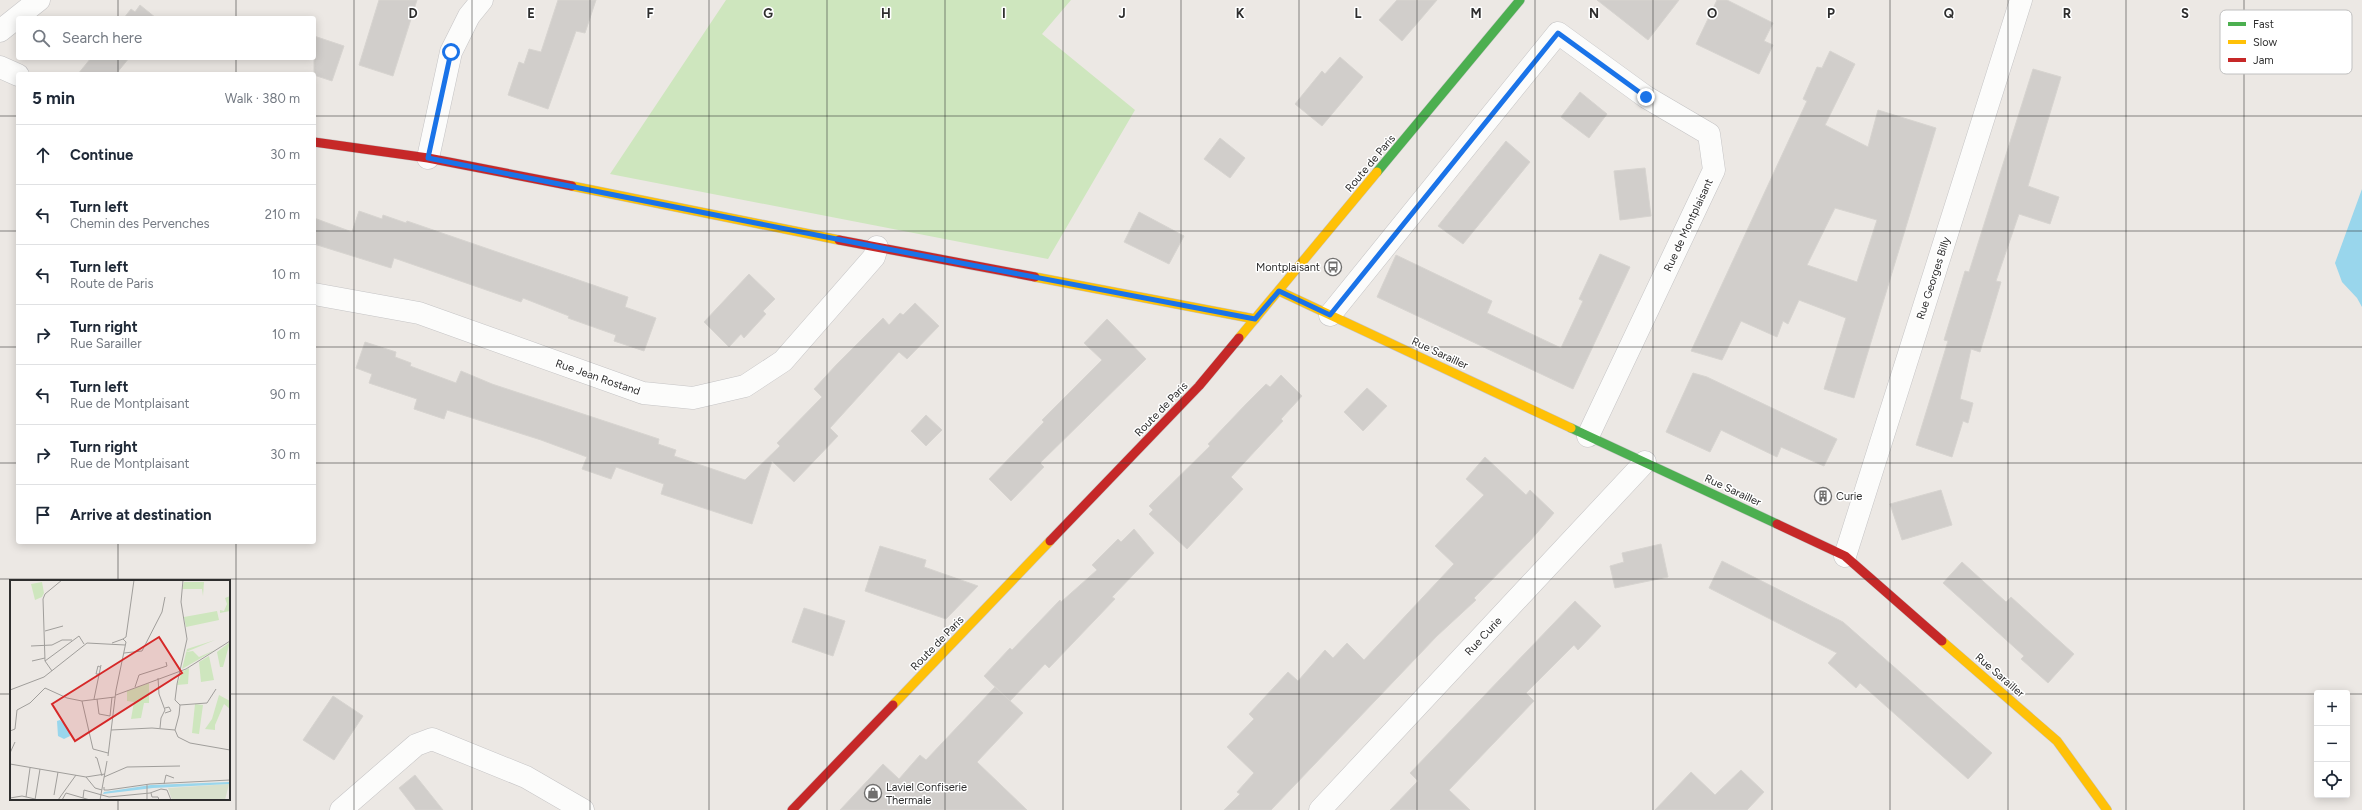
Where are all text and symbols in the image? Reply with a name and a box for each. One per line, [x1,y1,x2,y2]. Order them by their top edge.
text: D [408,6,418,21]
text: E [527,6,535,21]
text: F [646,6,654,21]
text: G [763,6,773,21]
text: H [881,6,891,21]
text: I [1002,6,1006,21]
text: J [1118,6,1126,21]
text: K [1236,6,1245,21]
text: L [1355,6,1362,21]
text: M [1470,6,1482,21]
text: N [1589,6,1599,21]
text: O [1707,6,1717,21]
text: P [1827,6,1835,21]
text: Q [1944,6,1954,21]
text: R [2063,6,2072,21]
text: S [2181,6,2189,21]
legend [2220,10,2352,74]
search box [16,16,316,60]
text: Fast [2253,18,2274,31]
icon: search [30,27,52,49]
text: Search here [62,29,142,47]
text: Slow [2253,36,2277,49]
route start [442,43,460,61]
text: Jam [2253,54,2274,67]
text: 5 min [32,88,75,108]
route end [1637,88,1655,106]
text: Walk · 380 m [225,91,300,106]
street label: Route de Paris [1343,132,1398,195]
icon: ahead [32,144,54,166]
text: Continue [70,146,133,164]
text: 30 m [270,147,300,162]
street label: Rue de Montplaisant [1661,177,1716,274]
text: Turn left [70,198,128,216]
icon: left [32,204,54,226]
text: 210 m [265,207,300,222]
text: Chemin des Pervenches [70,216,210,231]
street label: Rue Georges Billy [1914,235,1953,321]
bus stop icon: Montplaisant [1323,257,1343,277]
text: Turn left [70,258,128,276]
place label: Montplaisant [1256,261,1320,274]
icon: left [32,264,54,286]
text: 10 m [272,267,300,282]
text: Route de Paris [70,276,154,291]
text: Turn right [70,318,138,336]
icon: right [32,324,54,346]
text: 10 m [272,327,300,342]
street label: Rue Sarailler [1410,335,1470,372]
text: Rue Sarailler [70,336,142,351]
street label: Rue Jean Rostand [554,357,642,398]
text: Turn left [70,378,128,396]
street label: Route de Paris [1132,379,1191,439]
icon: left [32,384,54,406]
text: 90 m [270,387,300,402]
text: Rue de Montplaisant [70,396,189,411]
text: Turn right [70,438,138,456]
icon: right [32,444,54,466]
text: 30 m [270,447,300,462]
text: Rue de Montplaisant [70,456,189,471]
street label: Rue Sarailler [1703,472,1763,509]
building icon: Curie [1813,486,1833,506]
place label: Curie [1836,490,1862,503]
icon: arrive [32,504,54,526]
text: Arrive at destination [70,506,211,524]
inset map [10,580,230,800]
street label: Route de Paris [908,613,967,673]
street label: Rue Curie [1462,614,1505,658]
street label: Rue Sarailler [1973,651,2027,700]
map controls [2314,690,2350,798]
button: + [2314,690,2350,726]
button: − [2314,726,2350,762]
button: locate [2314,762,2350,798]
place label: Laviel Confiserie Thermale [886,781,967,807]
shop icon: Laviel Confiserie Thermale [863,783,883,803]

